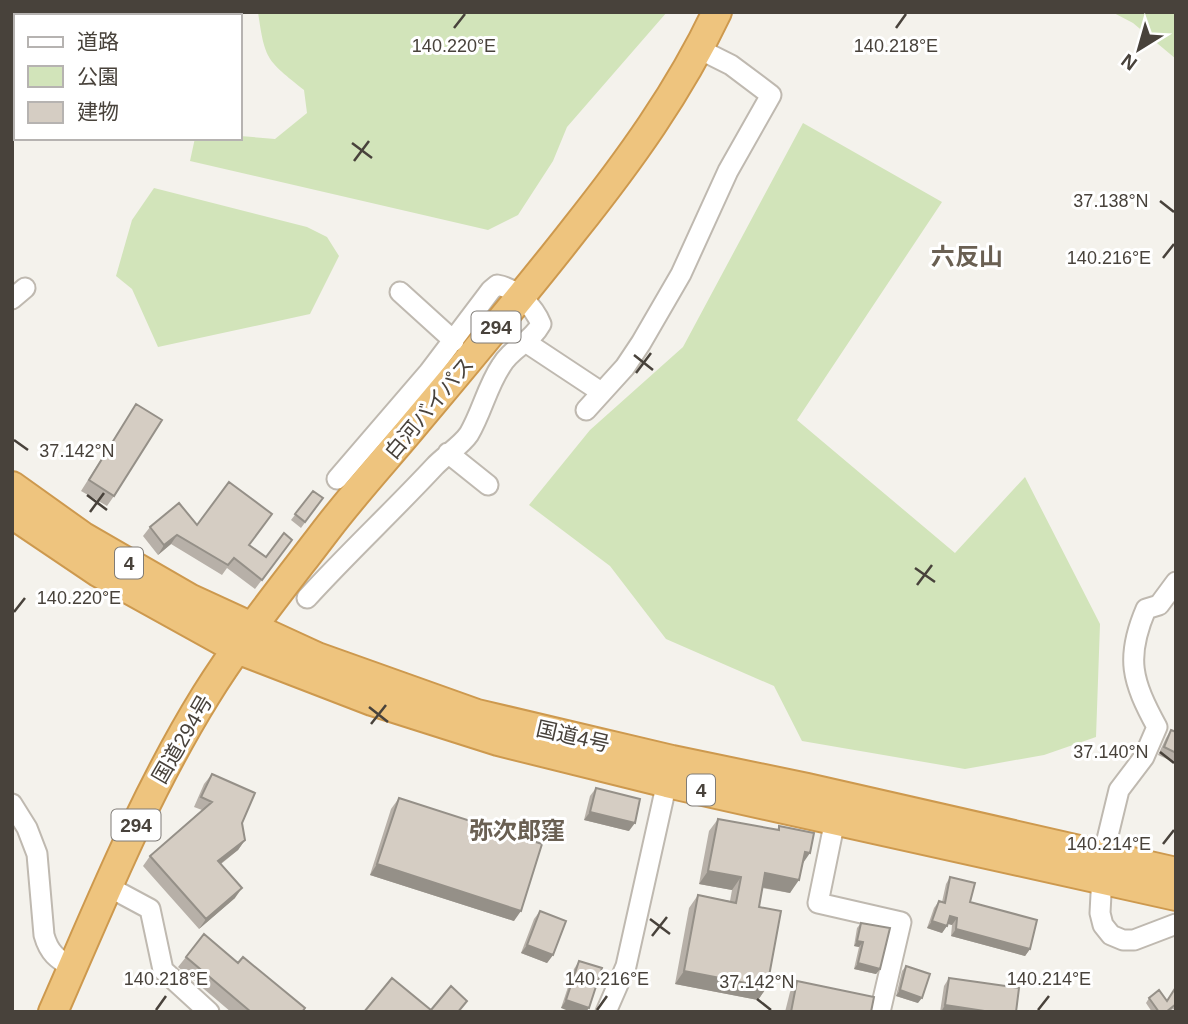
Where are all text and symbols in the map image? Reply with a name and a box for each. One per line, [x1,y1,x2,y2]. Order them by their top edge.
legend [14,14,242,140]
north arrow [1104,14,1174,84]
text: 道路 [77,30,119,53]
text: 140.220°E [412,36,496,56]
text: 140.218°E [854,36,938,56]
text: N [1117,50,1141,75]
text: 公園 [77,65,119,88]
text: 建物 [77,100,119,123]
text: 37.138°N [1073,191,1149,211]
district label: 六反山 [931,243,1003,270]
text: 140.216°E [1067,248,1151,268]
road number: 294 [472,312,520,342]
street label: 白河バイパス [380,353,478,463]
text: 37.142°N [39,441,115,461]
road number: 4 [115,548,143,578]
text: 140.220°E [37,588,121,608]
street label: 国道294号 [148,691,216,787]
street label: 国道4号 [534,716,612,756]
text: 37.140°N [1073,742,1149,762]
road number: 4 [687,775,715,806]
road number: 294 [111,810,160,840]
district label: 弥次郎窪 [469,817,565,844]
text: 140.214°E [1067,834,1151,854]
text: 140.218°E [124,969,208,989]
text: 140.216°E [565,969,649,989]
text: 140.214°E [1007,969,1091,989]
text: 37.142°N [719,972,795,992]

